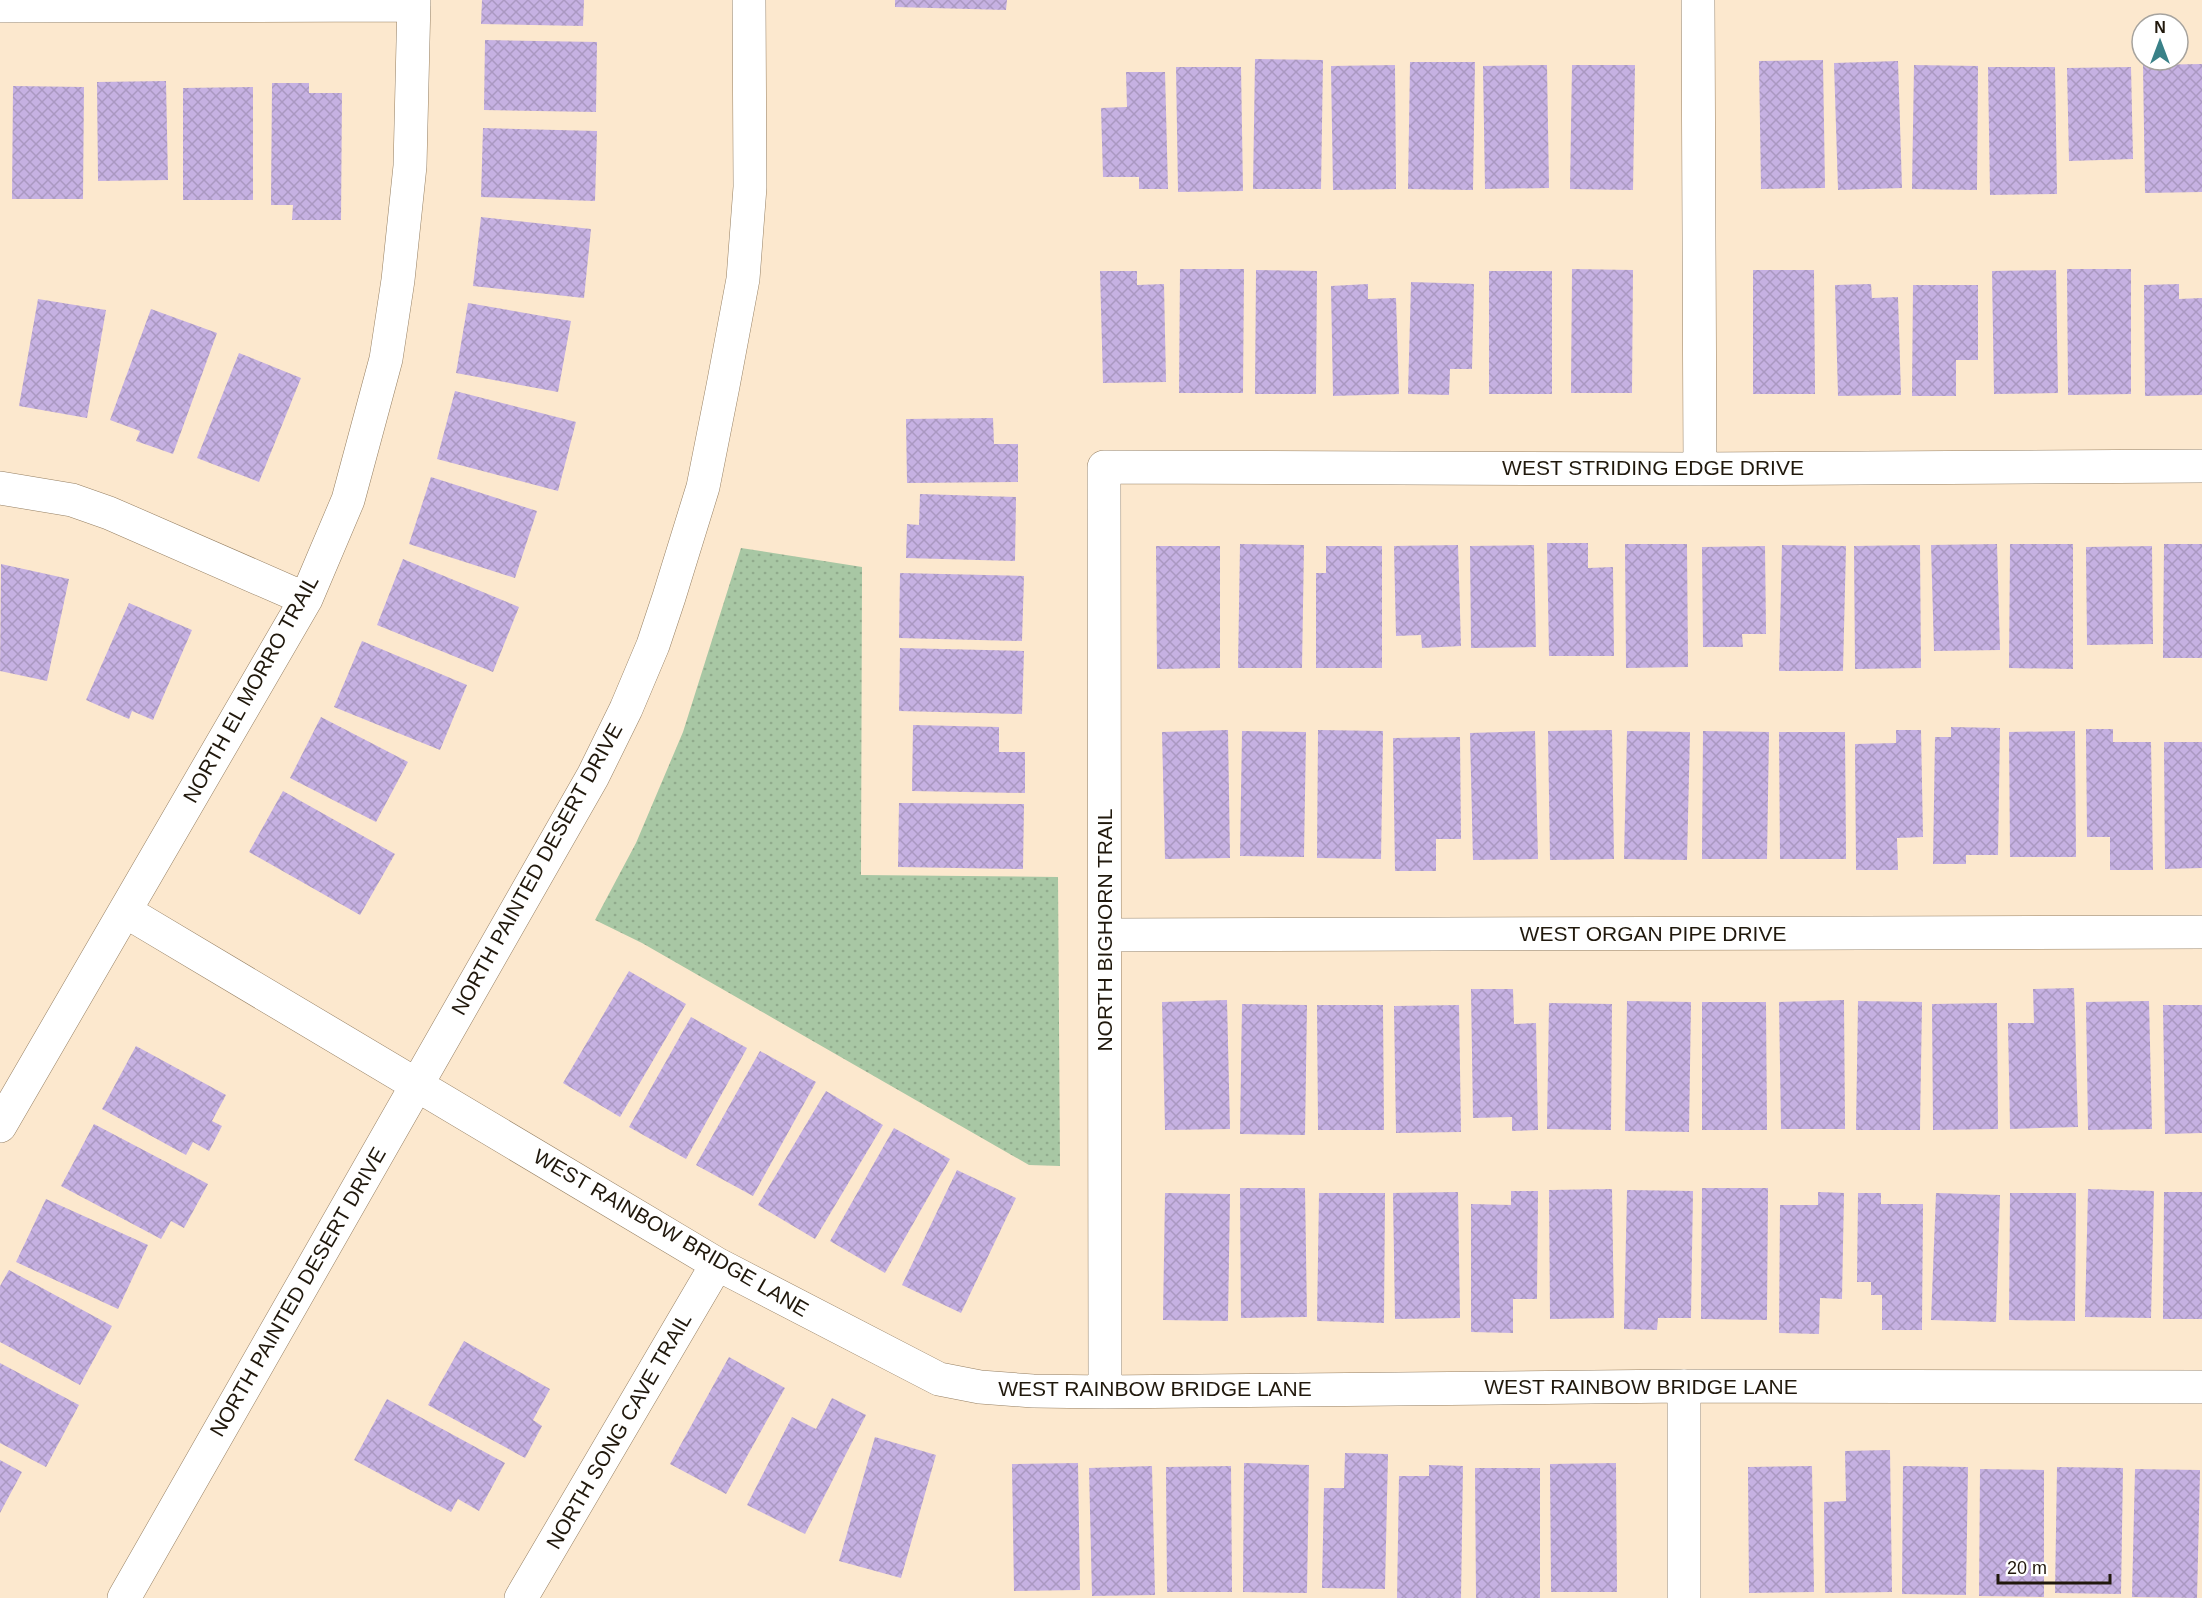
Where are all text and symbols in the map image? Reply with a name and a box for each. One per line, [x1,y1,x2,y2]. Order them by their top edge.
north arrow [2130,12,2190,72]
text: N [2154,19,2166,36]
street label: WEST STRIDING EDGE DRIVE [1502,456,1804,479]
street label: NORTH EL MORRO TRAIL [178,571,323,806]
street label: NORTH PAINTED DESERT DRIVE [447,719,627,1019]
street label: NORTH BIGHORN TRAIL [1093,808,1116,1052]
street label: WEST ORGAN PIPE DRIVE [1520,922,1786,945]
street label: NORTH PAINTED DESERT DRIVE [205,1143,390,1440]
street label: WEST RAINBOW BRIDGE LANE [530,1144,813,1321]
street label: NORTH SONG CAVE TRAIL [542,1309,696,1553]
street label: WEST RAINBOW BRIDGE LANE [1484,1375,1798,1398]
street label: WEST RAINBOW BRIDGE LANE [998,1377,1312,1400]
scale bar [1998,1547,2110,1585]
text: 20 m [2007,1558,2047,1578]

